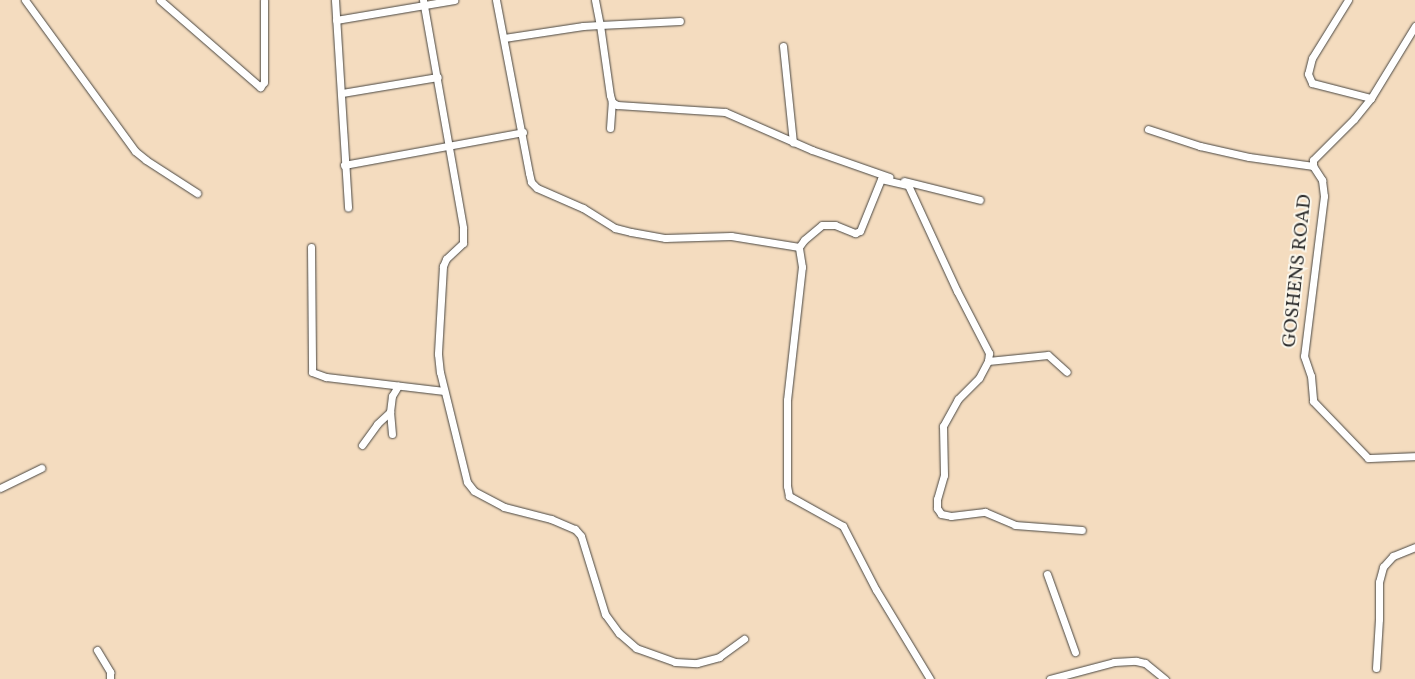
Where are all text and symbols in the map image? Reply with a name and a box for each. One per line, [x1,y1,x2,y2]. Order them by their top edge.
street label: GOSHENS ROAD [1278,193,1318,349]

